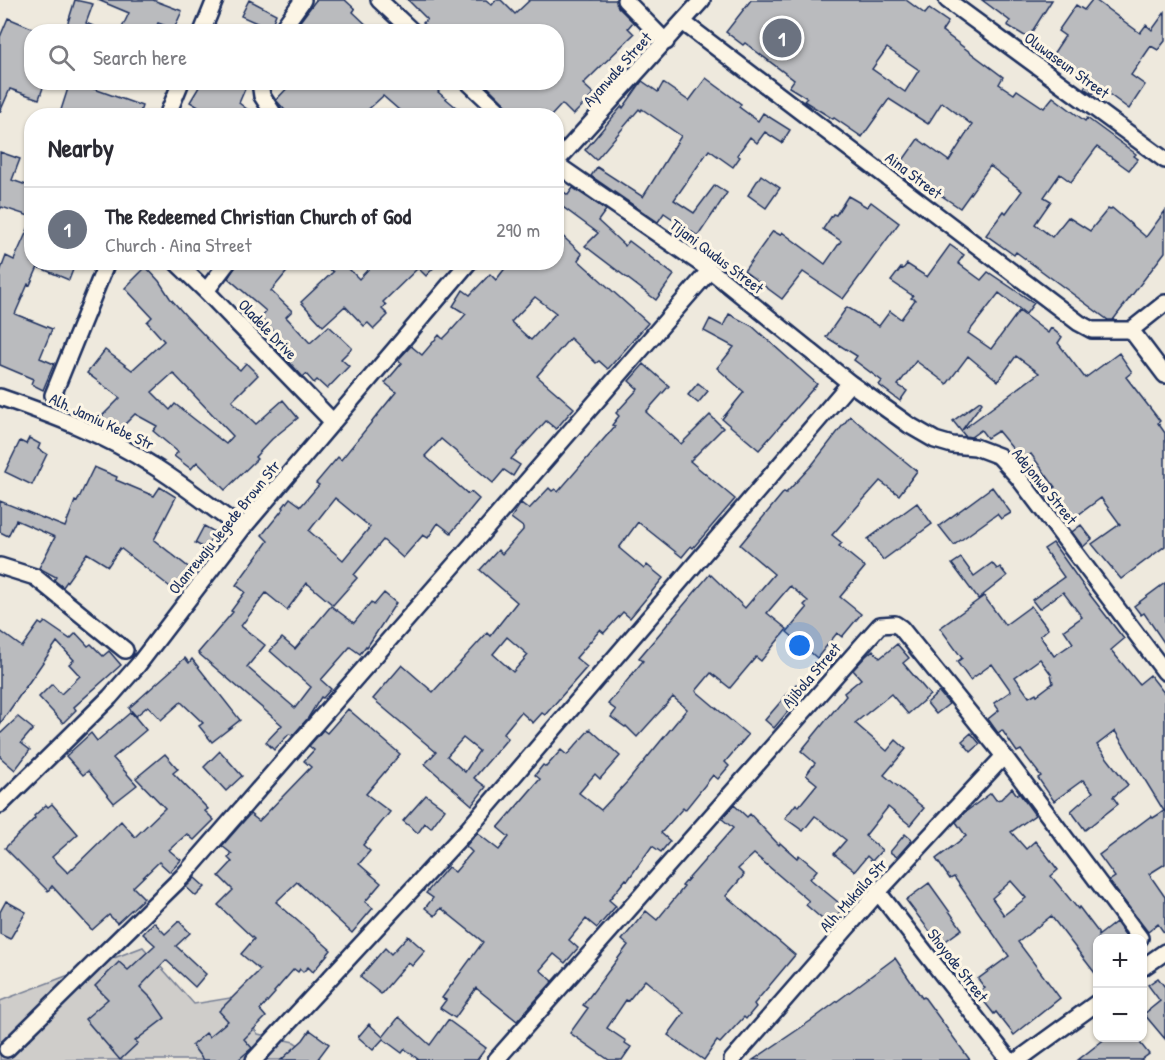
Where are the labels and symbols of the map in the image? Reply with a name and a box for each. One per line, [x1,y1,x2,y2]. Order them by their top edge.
pin: 1 [762,15,802,60]
street label: Ayanwale Street [578,27,657,111]
street label: Oluwaseun Street [1020,27,1114,104]
street label: Aina Street [881,146,947,204]
street label: Tijani Qudus Street [666,213,769,299]
street label: Oladele Drive [234,294,303,365]
street label: Alh. Jamiu Kebe Str [46,387,158,455]
street label: Adejonwo Street [1007,443,1083,529]
street label: Olanrewaju Jegede Brown Str [163,455,285,599]
your location [785,631,814,660]
street label: Ajibola Street [777,637,846,712]
street label: Alh. Mukaila Str [814,854,892,936]
street label: Shoyode Street [922,924,994,1007]

